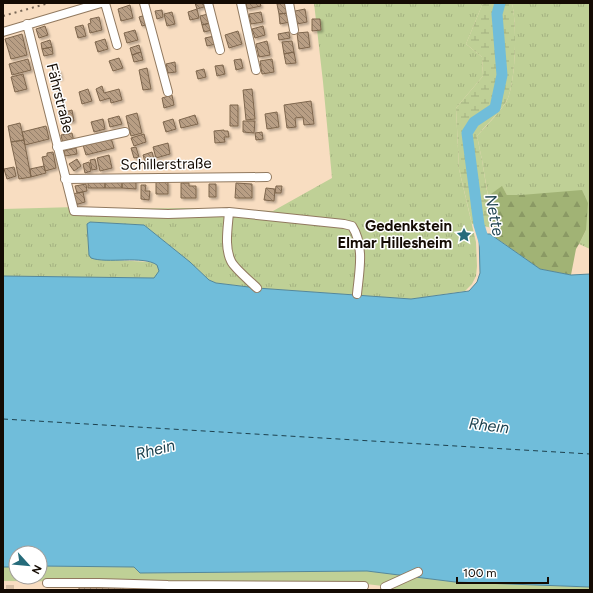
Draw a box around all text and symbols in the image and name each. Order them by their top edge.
street label: Fährstraße [43,61,77,135]
street label: Schillerstraße [120,154,212,174]
water label: Nette [481,193,508,238]
place label: Gedenkstein Elmar Hillesheim [337,217,452,252]
place icon: Gedenkstein Elmar Hillesheim [455,226,473,244]
water label: Rhein [468,414,510,437]
water label: Rhein [133,435,177,464]
north arrow [8,545,48,585]
scale bar [457,559,548,585]
text: N [29,563,44,576]
text: 100 m [463,566,497,580]

